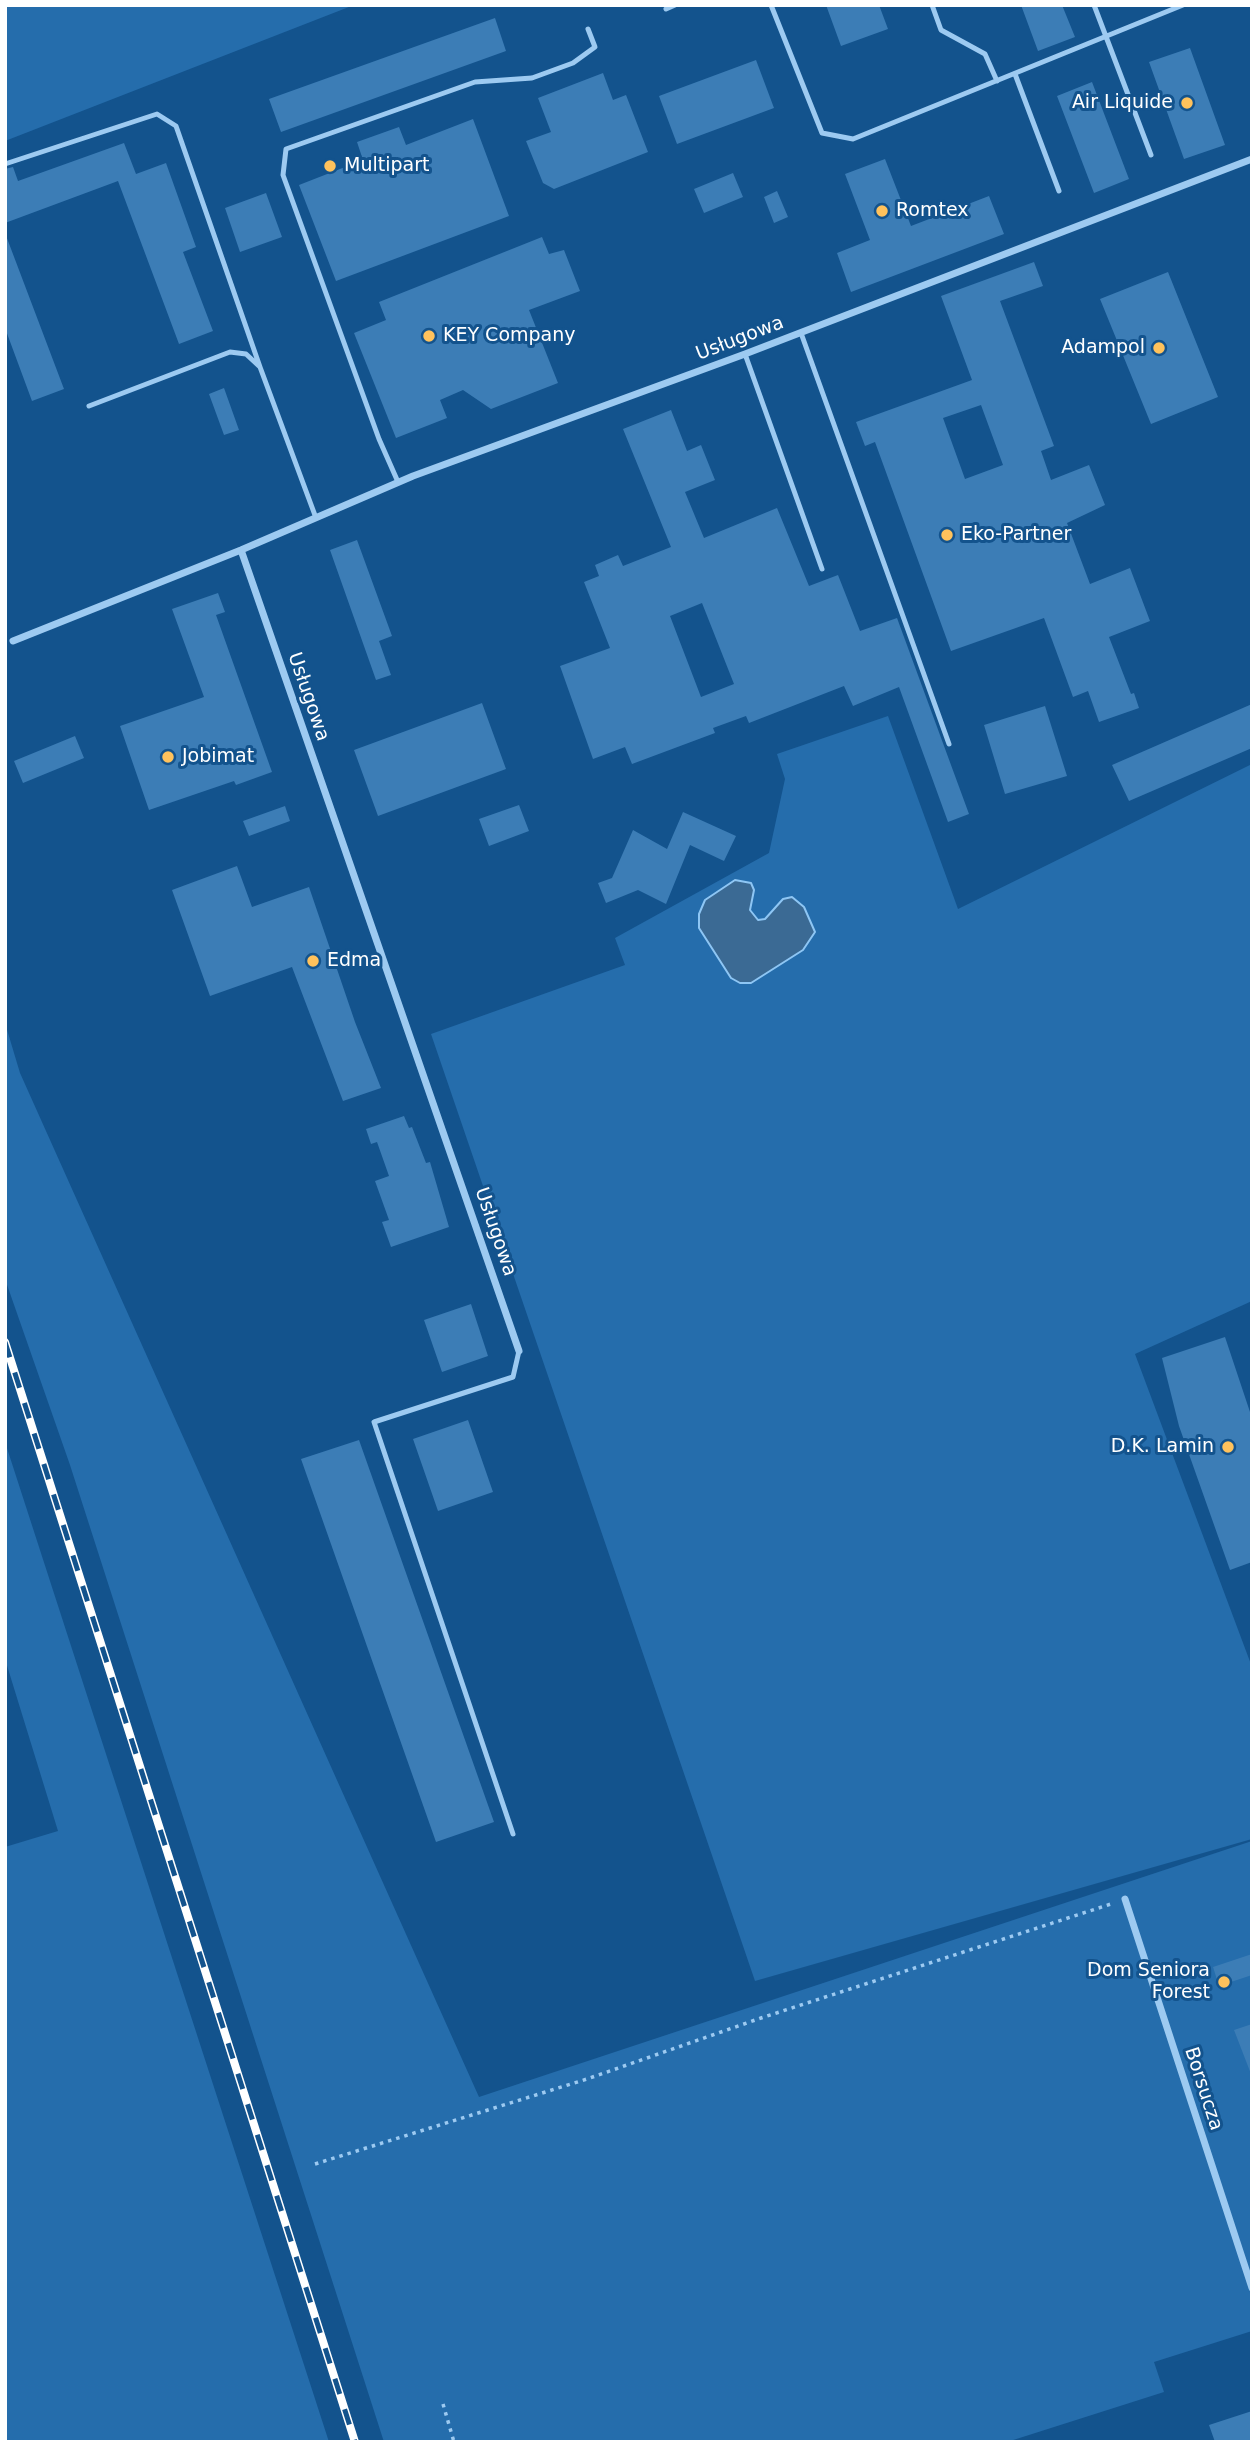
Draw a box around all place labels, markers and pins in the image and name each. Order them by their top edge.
place label: Air Liquide [1072,92,1173,114]
marker: Air Liquide [1179,95,1195,111]
place label: Multipart [344,155,429,177]
marker: Multipart [322,158,338,174]
place label: Romtex [896,200,969,222]
marker: Romtex [874,203,890,219]
place label: KEY Company [443,325,575,347]
marker: KEY Company [421,328,437,344]
place label: Adampol [1061,337,1145,359]
marker: Adampol [1151,340,1167,356]
place label: Eko-Partner [961,524,1071,546]
marker: Eko-Partner [939,527,955,543]
place label: Jobimat [182,746,254,768]
marker: Jobimat [160,749,176,765]
place label: Edma [327,950,381,972]
marker: Edma [305,953,321,969]
place label: D.K. Lamin [1111,1436,1214,1458]
marker: D.K. Lamin [1220,1439,1236,1455]
place label: Dom Seniora Forest [1087,1960,1210,2004]
marker: Dom Seniora Forest [1216,1974,1232,1990]

